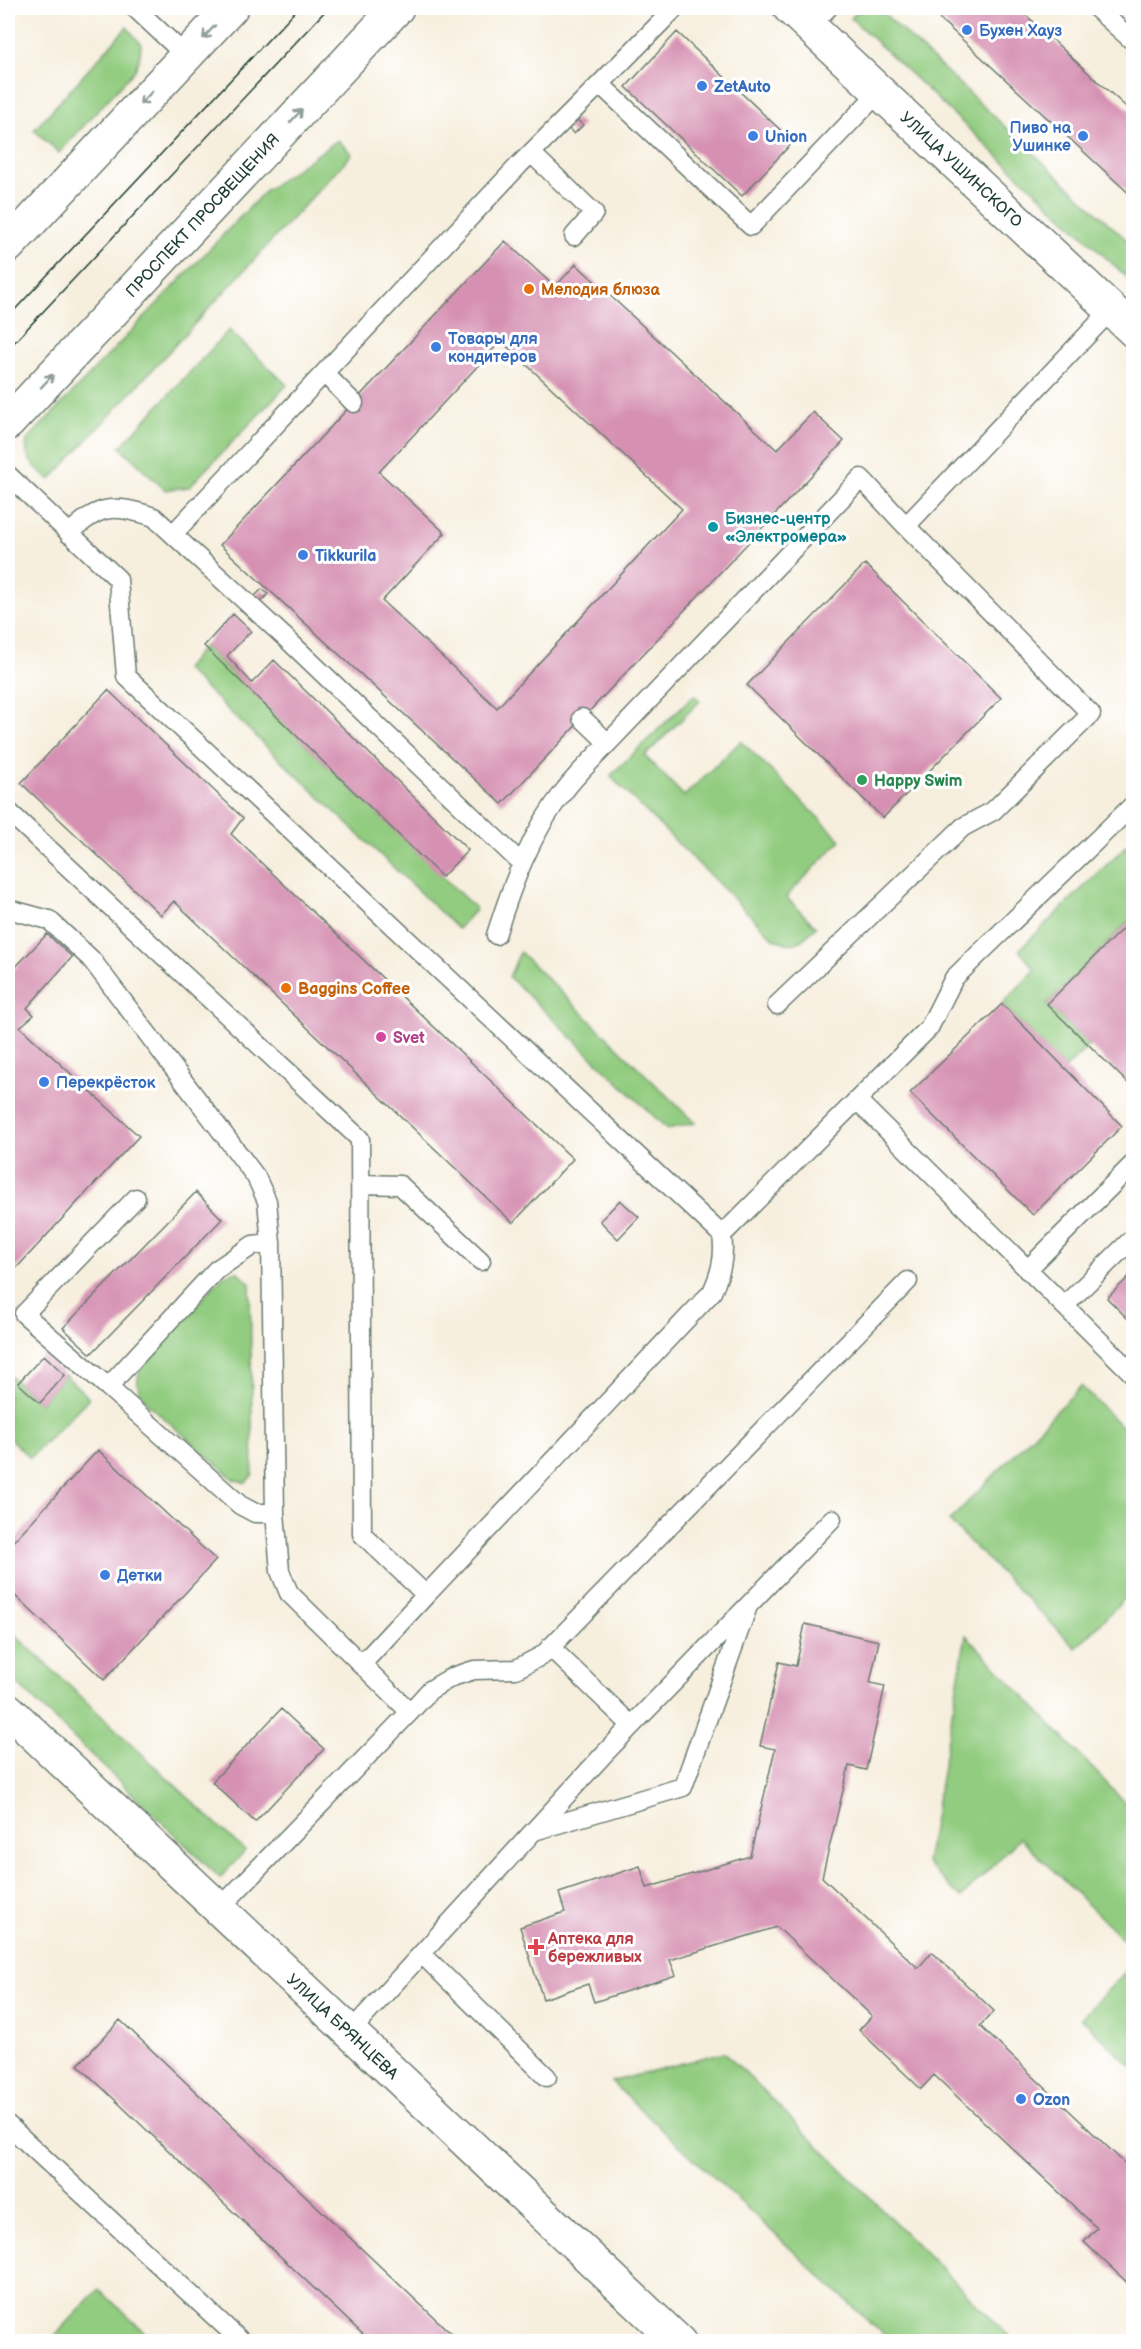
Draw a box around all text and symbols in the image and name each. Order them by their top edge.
place label: Бухен Хауз [979,22,1062,41]
marker: Бухен Хауз [960,23,974,37]
one-way arrow [202,24,216,39]
place label: ZetAuto [714,78,771,97]
marker: ZetAuto [695,79,709,93]
one-way arrow [139,91,153,106]
one-way arrow [288,108,303,123]
street label: УЛИЦА УШИНСКОГО [896,109,1026,232]
place label: Пиво на Ушинке [1010,119,1072,156]
place label: Union [765,128,807,147]
marker: Union [746,129,760,143]
marker: Пиво на Ушинке [1076,129,1090,143]
street label: ПРОСПЕКТ ПРОСВЕЩЕНИЯ [122,130,284,302]
place label: Мелодия блюза [541,281,660,300]
marker: Мелодия блюза [522,282,536,296]
place label: Товары для кондитеров [448,330,538,367]
marker: Товары для кондитеров [429,340,443,354]
one-way arrow [40,373,55,388]
place label: Бизнес-центр «Электромера» [725,510,847,547]
marker: Бизнес-центр «Электромера» [706,520,720,534]
place label: Tikkurila [315,547,377,566]
marker: Tikkurila [296,548,310,562]
place label: Happy Swim [874,772,962,791]
marker: Happy Swim [855,773,869,787]
place label: Baggins Coffee [298,980,410,999]
marker: Baggins Coffee [279,981,293,995]
place label: Svet [393,1029,425,1048]
marker: Svet [374,1030,388,1044]
place label: Перекрёсток [56,1074,156,1093]
marker: Перекрёсток [37,1075,51,1089]
place label: Детки [117,1567,162,1586]
marker: Детки [98,1568,112,1582]
place label: Аптека для бережливых [547,1930,642,1967]
marker: Аптека для бережливых [529,1940,543,1954]
street label: УЛИЦА БРЯНЦЕВА [282,1971,402,2084]
place label: Ozon [1033,2091,1070,2110]
marker: Ozon [1014,2092,1028,2106]

